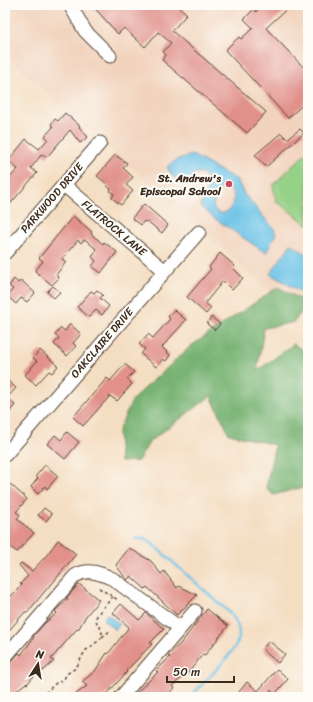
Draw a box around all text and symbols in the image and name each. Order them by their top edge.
street label: PARKWOOD DRIVE [16,158,89,238]
place label: St. Andrew's Episcopal School [140,169,222,201]
marker: St. Andrew's Episcopal School [224,179,234,189]
street label: FLATROCK LANE [77,195,151,262]
street label: OAKCLAIRE DRIVE [66,303,139,383]
north arrow [18,644,58,684]
text: N [33,644,46,665]
scale bar [167,658,234,684]
text: 50 m [173,661,200,683]

